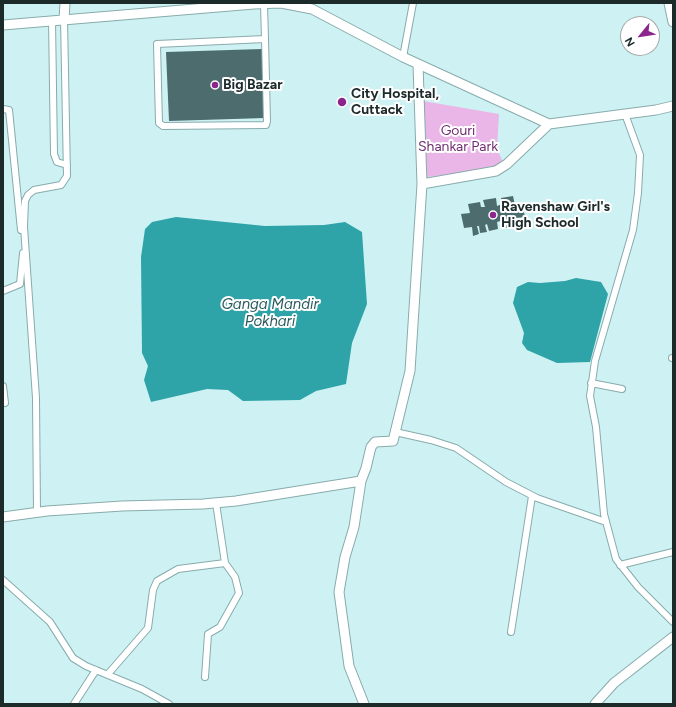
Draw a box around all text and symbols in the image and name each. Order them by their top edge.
north arrow [620,16,660,56]
text: N [622,35,638,49]
place label: Big Bazar [223,77,282,93]
marker: Big Bazar [210,80,220,90]
place label: City Hospital, Cuttack [351,86,439,118]
marker: City Hospital, Cuttack [336,96,348,108]
park label: Gouri Shankar Park [418,123,498,156]
place label: Ravenshaw Girl's High School [501,199,610,232]
marker: Ravenshaw Girl's High School [488,210,498,220]
water label: Ganga Mandir Pokhari [221,296,319,331]

